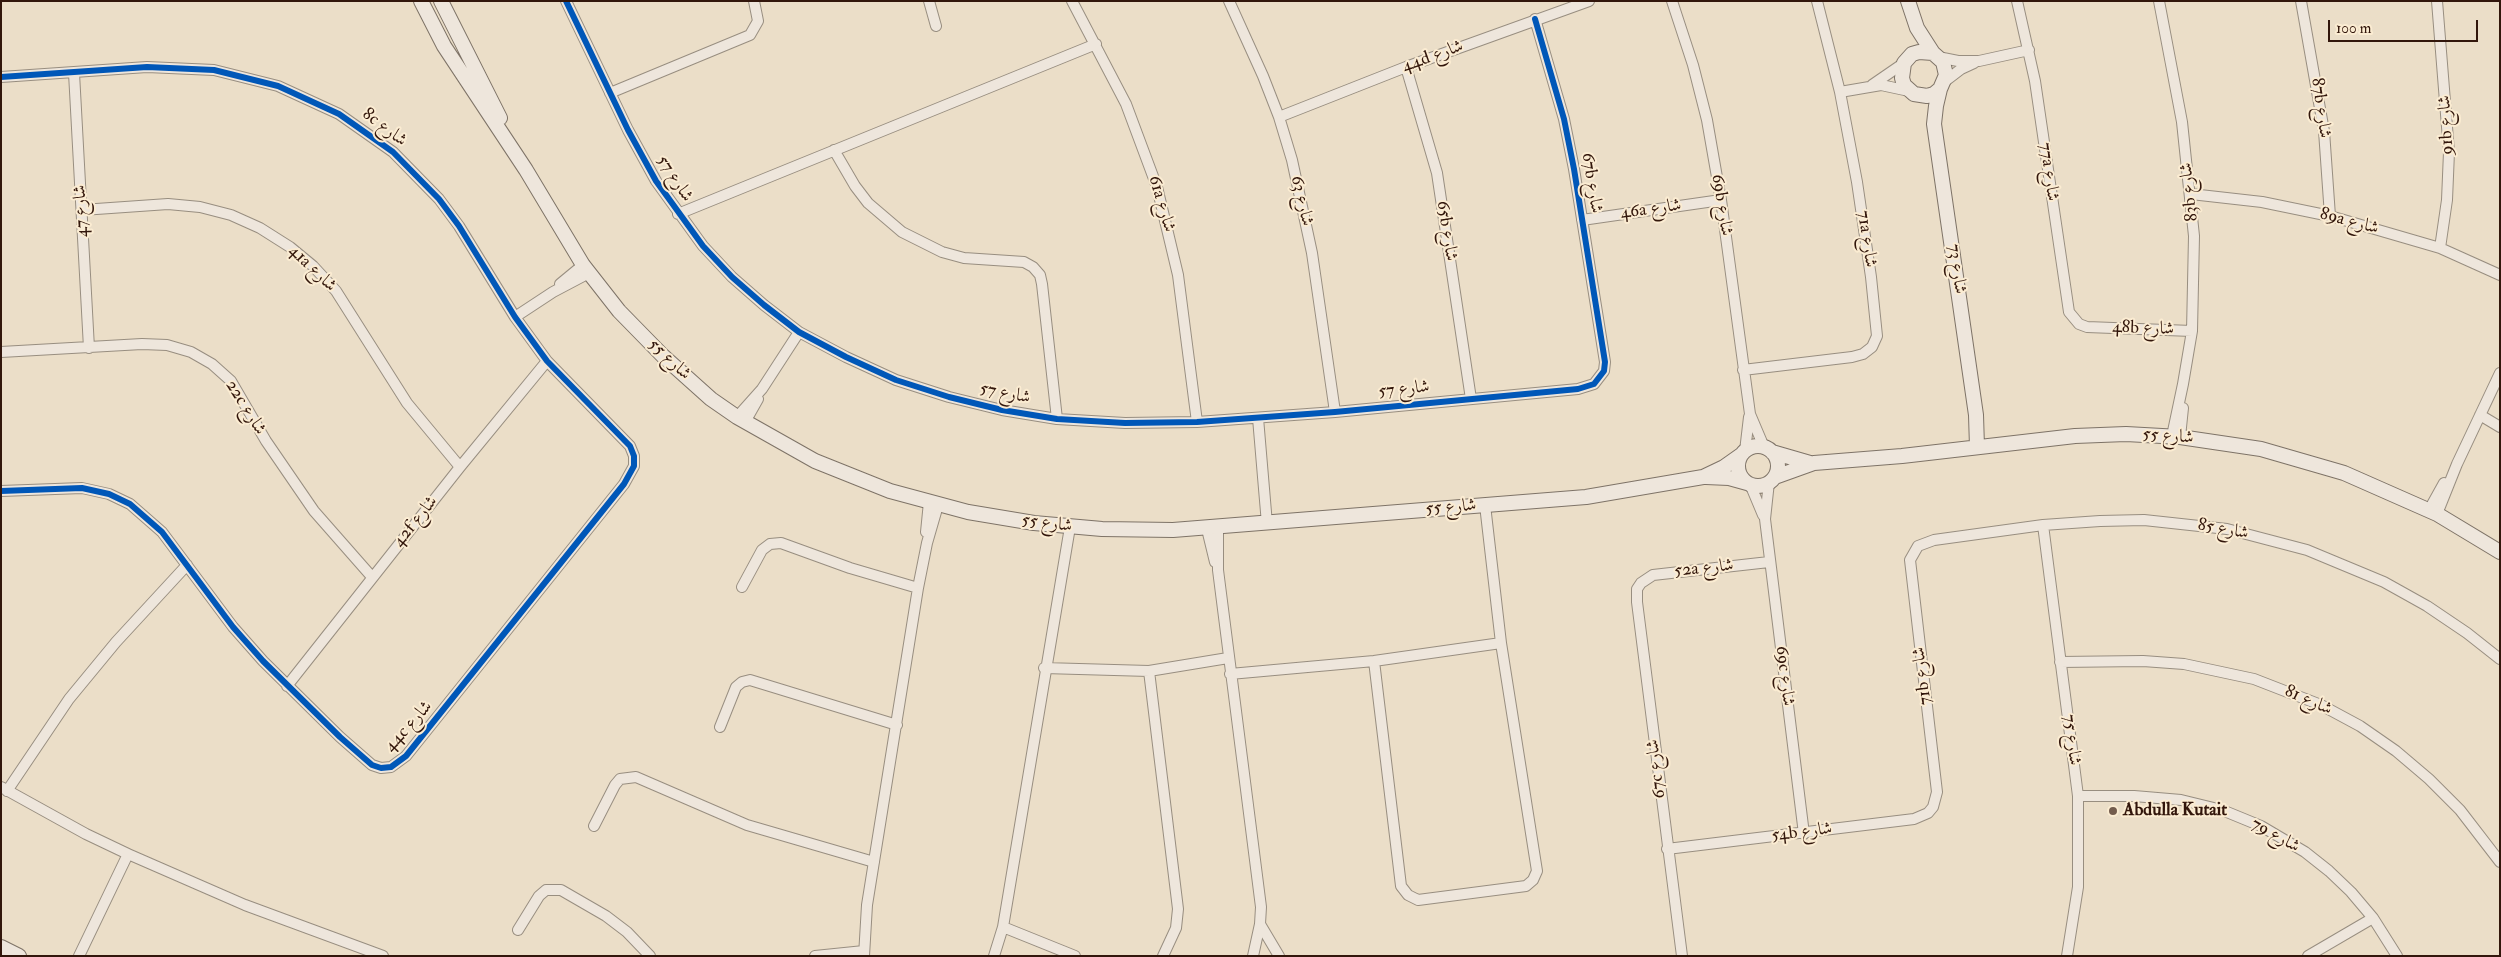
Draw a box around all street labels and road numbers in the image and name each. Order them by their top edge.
street label: 44d شارع [1400,36,1466,78]
street label: 87b شارع [2305,77,2335,139]
street label: 91b شارع [2435,95,2459,155]
street label: 8c شارع [357,104,411,152]
street label: 77a شارع [2033,141,2063,203]
street label: 67b شارع [1576,151,1606,215]
street label: شارع 57 [651,152,697,206]
street label: 83b شارع [2176,161,2204,223]
street label: 61a شارع [1143,173,1179,235]
street label: 69b شارع [1705,173,1737,237]
street label: شارع 63 [1285,174,1317,228]
street label: شارع 47 [70,184,94,238]
street label: 46a شارع [1619,195,1683,225]
street label: 65b شارع [1431,199,1461,263]
street label: 89a شارع [2317,204,2381,240]
street label: 71a شارع [1851,209,1881,269]
street label: 41a شارع [283,241,341,297]
street label: شارع 73 [1942,243,1970,295]
street label: 48b شارع [2112,317,2174,341]
street label: شارع 55 [643,335,695,385]
street label: 22c شارع [220,377,270,439]
street label: شارع 57 [1377,377,1431,403]
street label: شارع 57 [978,379,1032,409]
street label: شارع 55 [2142,424,2194,450]
street label: 42f شارع [389,492,443,552]
street label: شارع 55 [1425,495,1477,521]
street label: شارع 55 [1020,510,1074,538]
street label: شارع 85 [2196,515,2250,545]
street label: 52a شارع [1673,555,1735,583]
street label: 69c شارع [1770,645,1798,707]
street label: 71b شارع [1909,646,1937,706]
street label: شارع 81 [2281,681,2335,721]
street label: 44c شارع [380,697,438,757]
street label: شارع 75 [2057,713,2085,767]
street label: 67c شارع [1643,738,1671,800]
street label: شارع 79 [2247,814,2303,858]
street label: 54b شارع [1770,819,1834,847]

